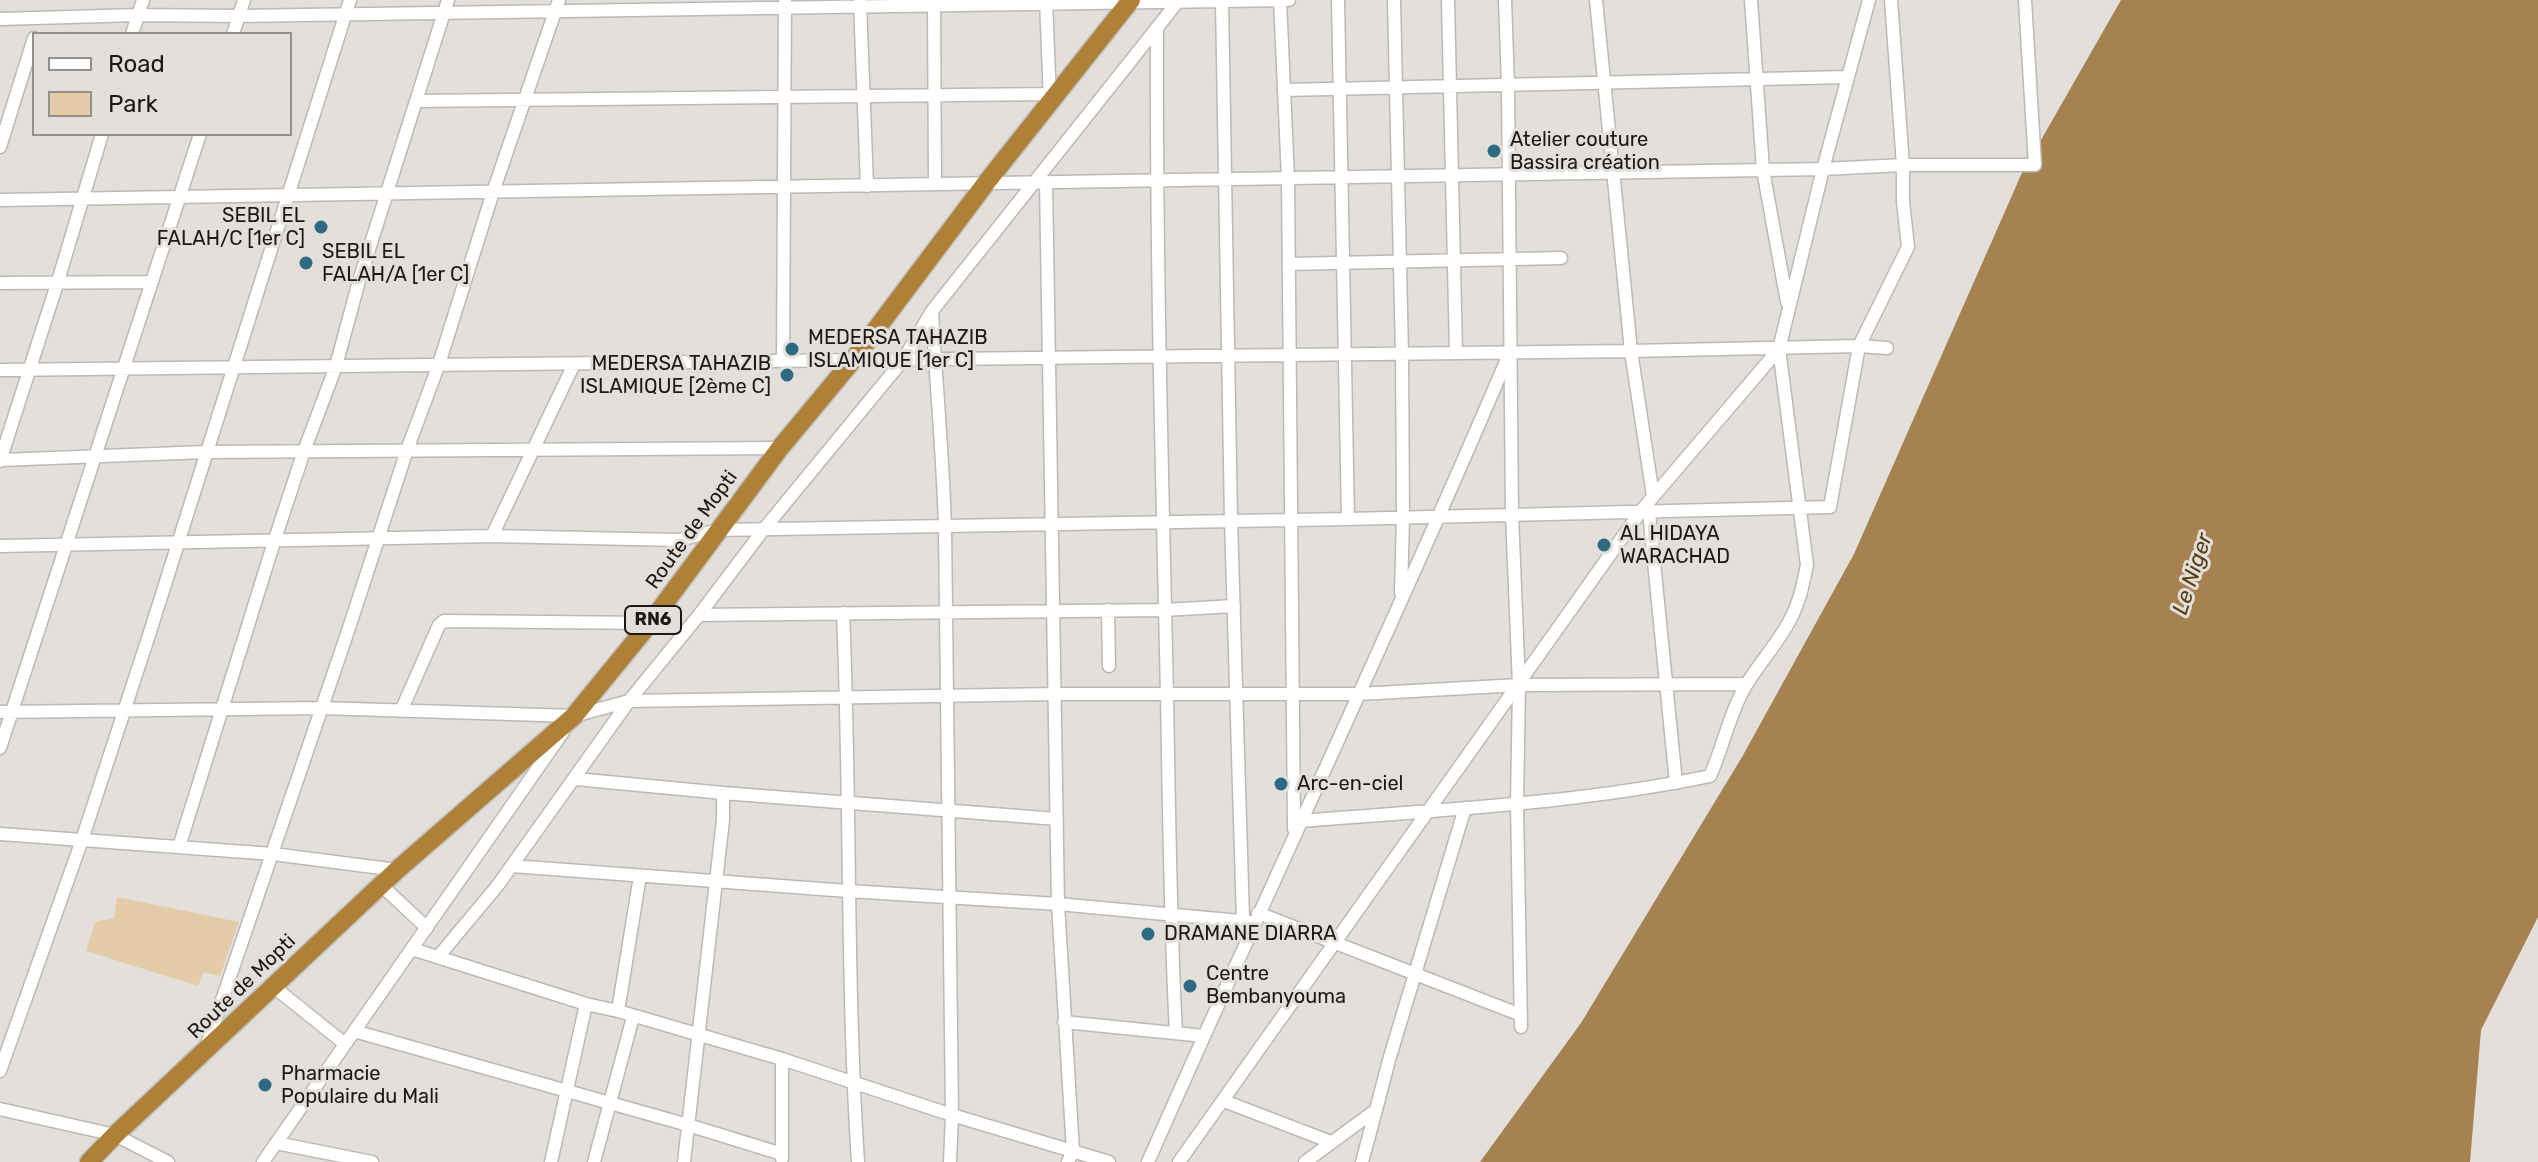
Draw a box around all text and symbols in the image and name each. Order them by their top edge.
legend [32,32,292,136]
text: Road [108,50,165,78]
text: Park [108,90,158,118]
place label: Atelier couture Bassira création [1510,128,1660,175]
marker: Atelier couture Bassira création [1485,142,1503,160]
place label: SEBIL EL FALAH/C [1er C] [157,204,305,251]
marker: SEBIL EL FALAH/C [1er C] [312,218,330,236]
place label: SEBIL EL FALAH/A [1er C] [322,240,469,287]
marker: SEBIL EL FALAH/A [1er C] [297,254,315,272]
place label: MEDERSA TAHAZIB ISLAMIQUE [1er C] [808,326,988,373]
marker: MEDERSA TAHAZIB ISLAMIQUE [1er C] [783,340,801,358]
place label: MEDERSA TAHAZIB ISLAMIQUE [2ème C] [580,352,771,399]
marker: MEDERSA TAHAZIB ISLAMIQUE [2ème C] [778,366,796,384]
street label: Route de Mopti [641,466,743,594]
place label: AL HIDAYA WARACHAD [1620,522,1730,569]
water label: Le Niger [2167,530,2219,618]
marker: AL HIDAYA WARACHAD [1595,536,1613,554]
road number: RN6 [625,606,681,634]
place label: Arc-en-ciel [1297,772,1403,796]
marker: Arc-en-ciel [1272,775,1290,793]
place label: DRAMANE DIARRA [1164,922,1337,946]
marker: DRAMANE DIARRA [1139,925,1157,943]
street label: Route de Mopti [183,930,301,1044]
place label: Centre Bembanyouma [1206,962,1346,1009]
marker: Centre Bembanyouma [1181,977,1199,995]
place label: Pharmacie Populaire du Mali [281,1062,439,1109]
marker: Pharmacie Populaire du Mali [256,1076,274,1094]

